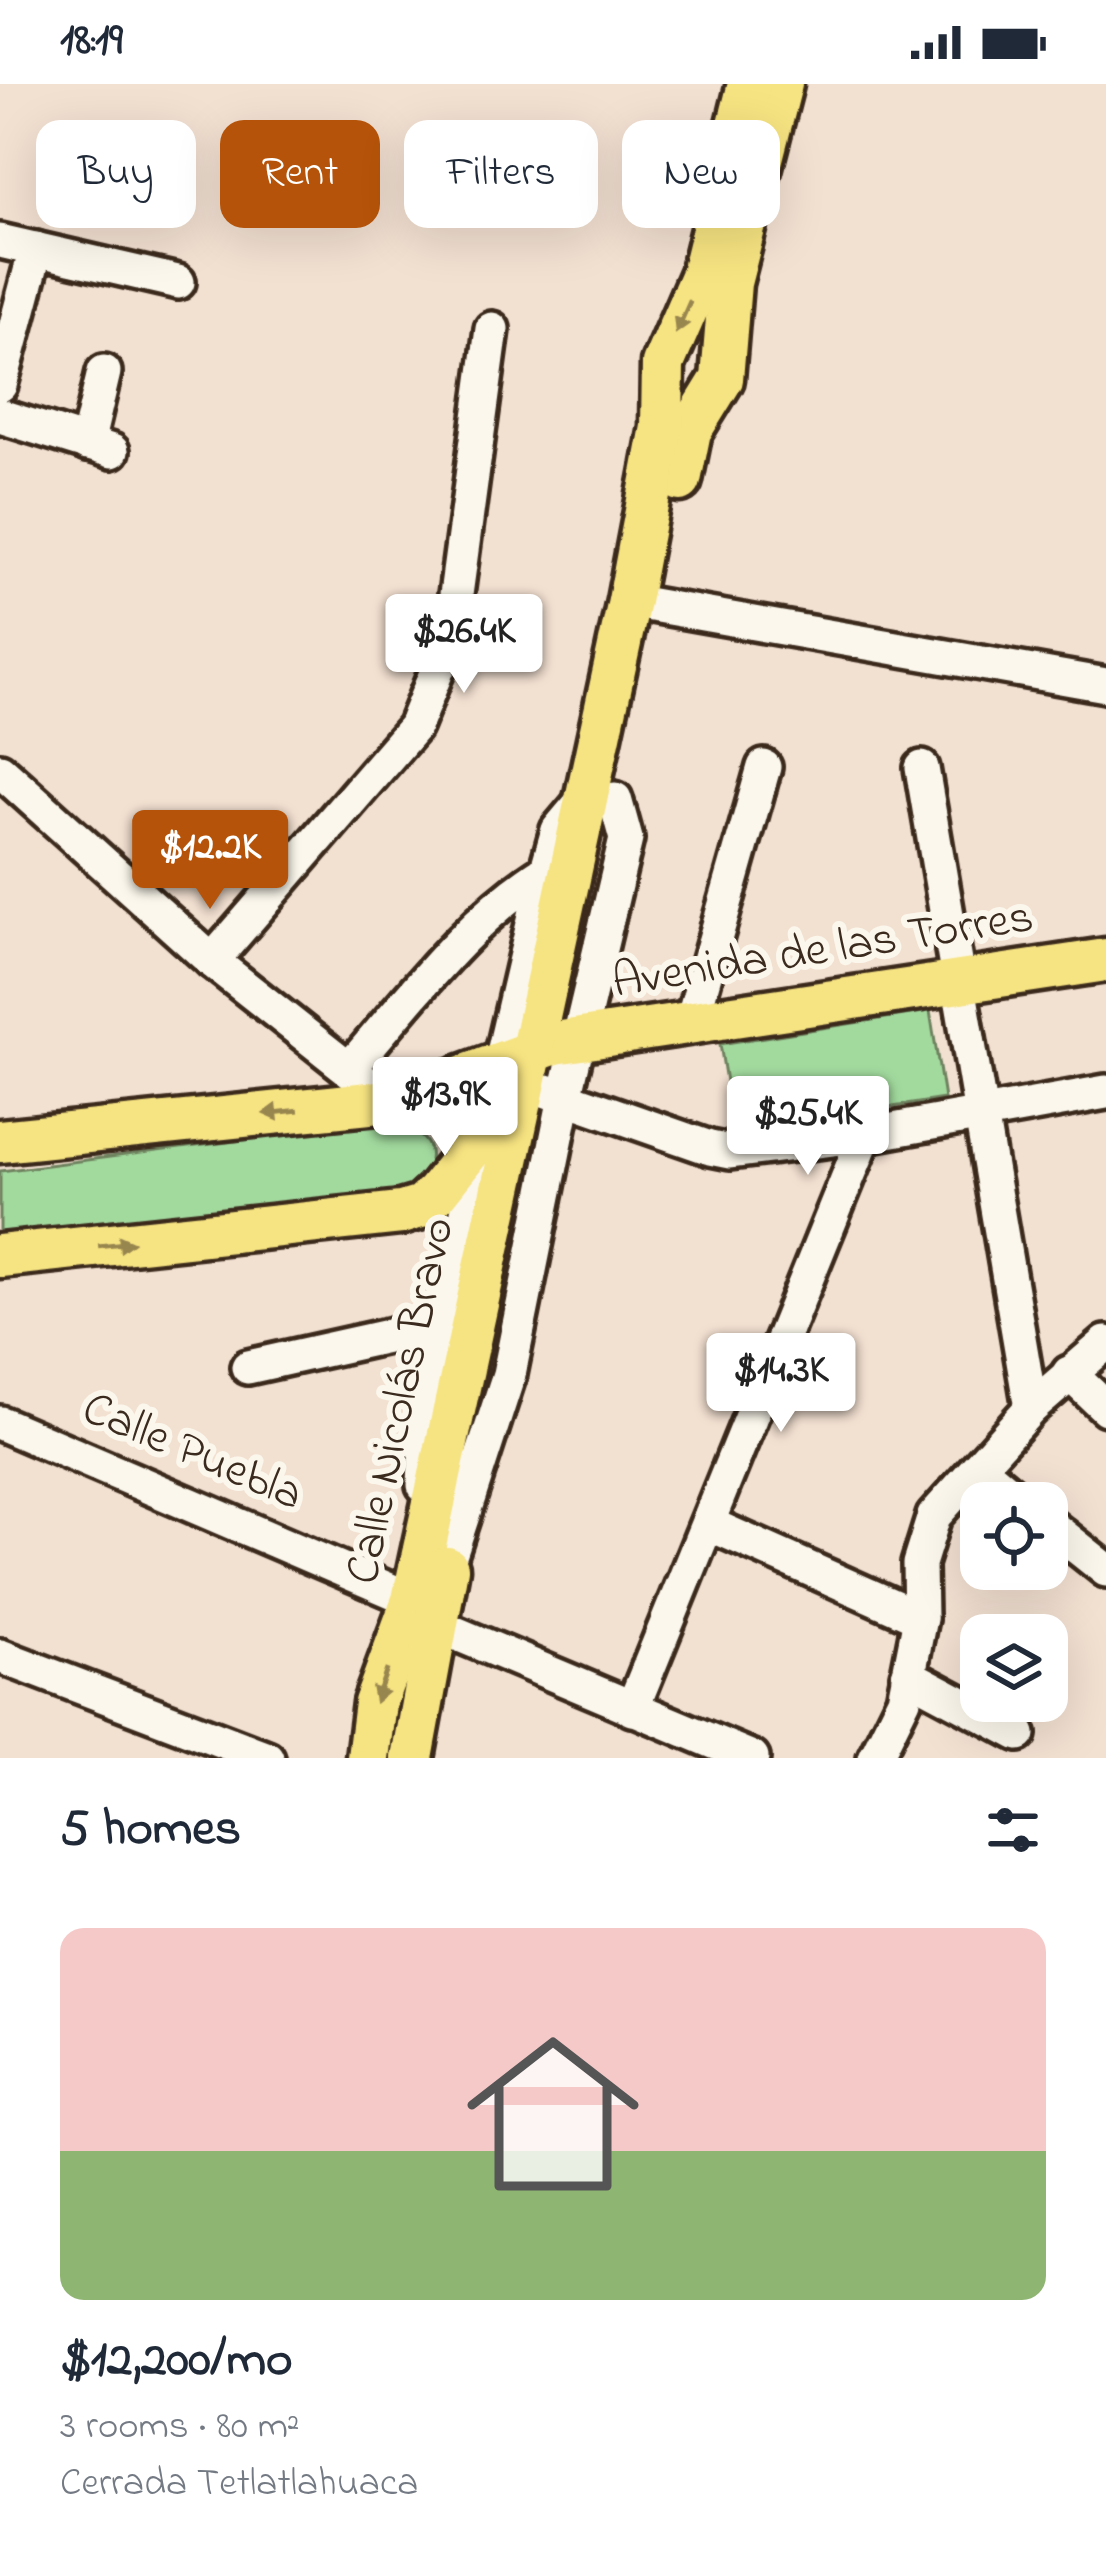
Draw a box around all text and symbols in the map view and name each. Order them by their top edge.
text: 18:19 [60,9,123,75]
chip: Buy [36,120,196,228]
chip: Rent [220,120,380,228]
chip: Filters [404,120,598,228]
chip: New [622,120,780,228]
one-way arrow [673,300,693,335]
pin: $26.4K [366,594,562,696]
text: $26.4K [412,604,516,661]
pin: $12.2K [112,810,308,912]
text: $12.2K [159,820,261,877]
street label: Avenida de las Torres [607,883,1039,1019]
pin: $13.9K [347,1057,543,1159]
text: $13.9K [400,1067,490,1124]
pin: $25.4K [710,1076,906,1178]
text: $25.4K [754,1086,862,1143]
one-way arrow [261,1103,299,1122]
street label: Calle Nicolás Bravo [329,1211,475,1591]
one-way arrow [98,1234,135,1253]
pin: $14.3K [683,1333,879,1435]
text: $14.3K [733,1343,829,1400]
street label: Calle Puebla [71,1375,313,1531]
map controls [960,1482,1068,1722]
button: locate [960,1482,1068,1590]
button: layers [960,1614,1068,1722]
one-way arrow [371,1668,389,1704]
text: 5 homes [60,1793,241,1868]
icon: filters [980,1797,1046,1863]
icon: home [445,2006,661,2222]
text: $12,200/mo [60,2324,293,2399]
text: 3 rooms · 80 m² [60,2399,300,2456]
text: Cerrada Tetlatlahuaca [60,2456,418,2513]

